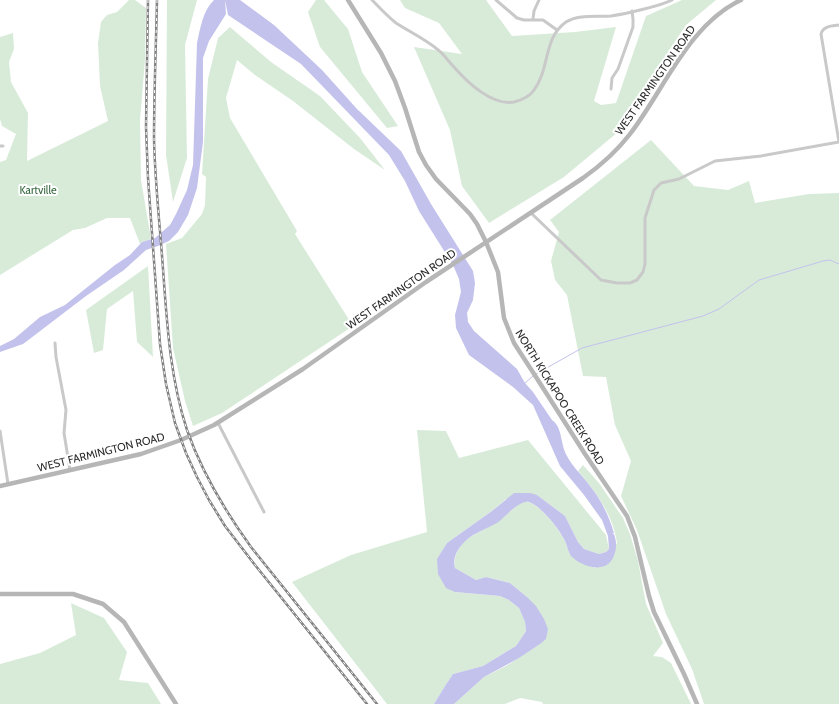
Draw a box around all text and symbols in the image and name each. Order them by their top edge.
street label: WEST FARMINGTON ROAD [612,22,698,138]
park label: Kartville [19,183,57,197]
street label: WEST FARMINGTON ROAD [343,246,459,332]
street label: NORTH KICKAPOO CREEK ROAD [512,327,608,467]
street label: WEST FARMINGTON ROAD [36,429,166,475]

